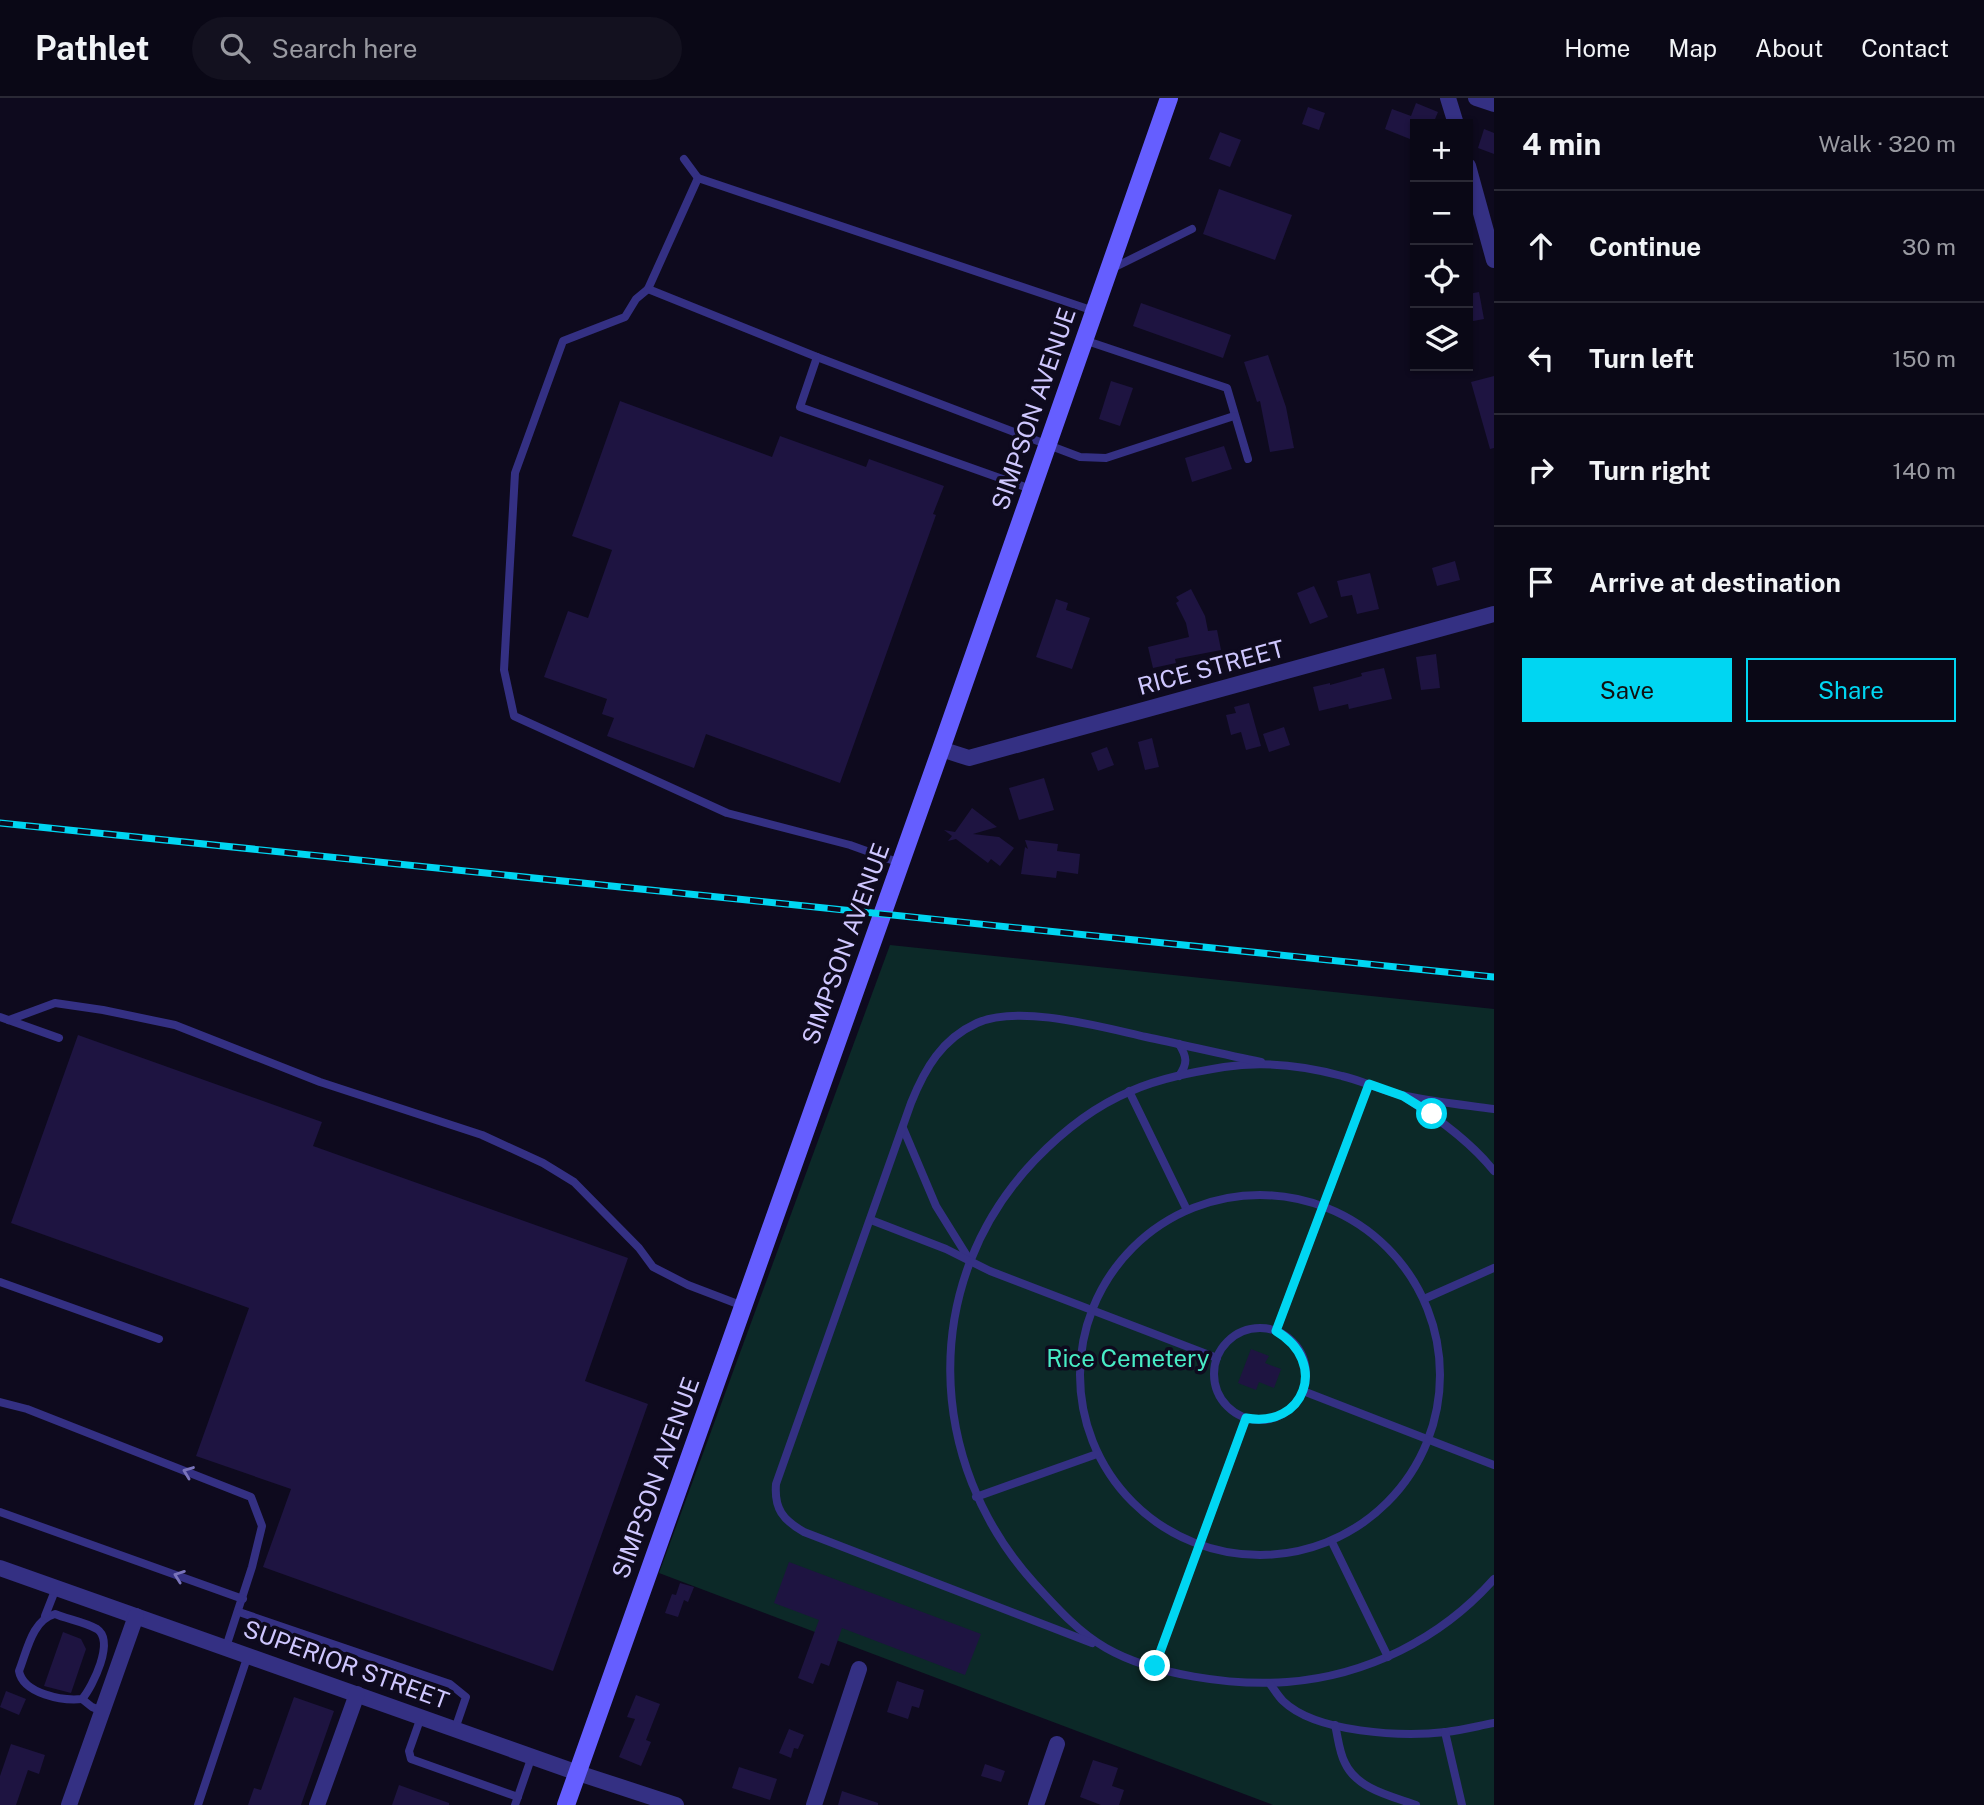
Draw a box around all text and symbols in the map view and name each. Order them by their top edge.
search box [192,17,682,80]
text: Pathlet [35,29,150,67]
icon: search [216,29,254,67]
text: Search here [272,33,418,64]
text: Home [1564,34,1630,62]
text: Map [1668,34,1717,62]
text: About [1755,34,1823,62]
text: Contact [1861,34,1949,62]
map controls [1410,119,1473,371]
button: + [1410,119,1473,182]
text: 4 min [1522,126,1601,162]
text: Walk · 320 m [1819,130,1956,157]
button: − [1410,182,1473,245]
icon: ahead [1522,227,1560,265]
text: Continue [1589,231,1701,262]
text: 30 m [1902,233,1956,260]
button: locate [1410,245,1473,308]
street label: SIMPSON AVENUE [985,304,1081,513]
button: layers [1410,308,1473,371]
icon: left [1522,339,1560,377]
text: Turn left [1589,343,1694,374]
text: 150 m [1892,345,1956,372]
icon: right [1522,451,1560,489]
text: Turn right [1589,455,1711,486]
text: 140 m [1893,457,1956,484]
icon: arrive [1522,563,1560,601]
text: Arrive at destination [1589,567,1841,598]
street label: RICE STREET [1134,634,1287,700]
button: Save [1522,658,1732,722]
button: Share [1746,658,1956,722]
street label: SIMPSON AVENUE [796,839,894,1048]
route start [1416,1098,1447,1129]
park label: Rice Cemetery [1046,1344,1210,1372]
street label: SIMPSON AVENUE [606,1373,704,1582]
one-way arrow [182,1467,194,1481]
one-way arrow [173,1570,185,1584]
street label: SUPERIOR STREET [240,1614,453,1714]
route end [1139,1650,1170,1681]

